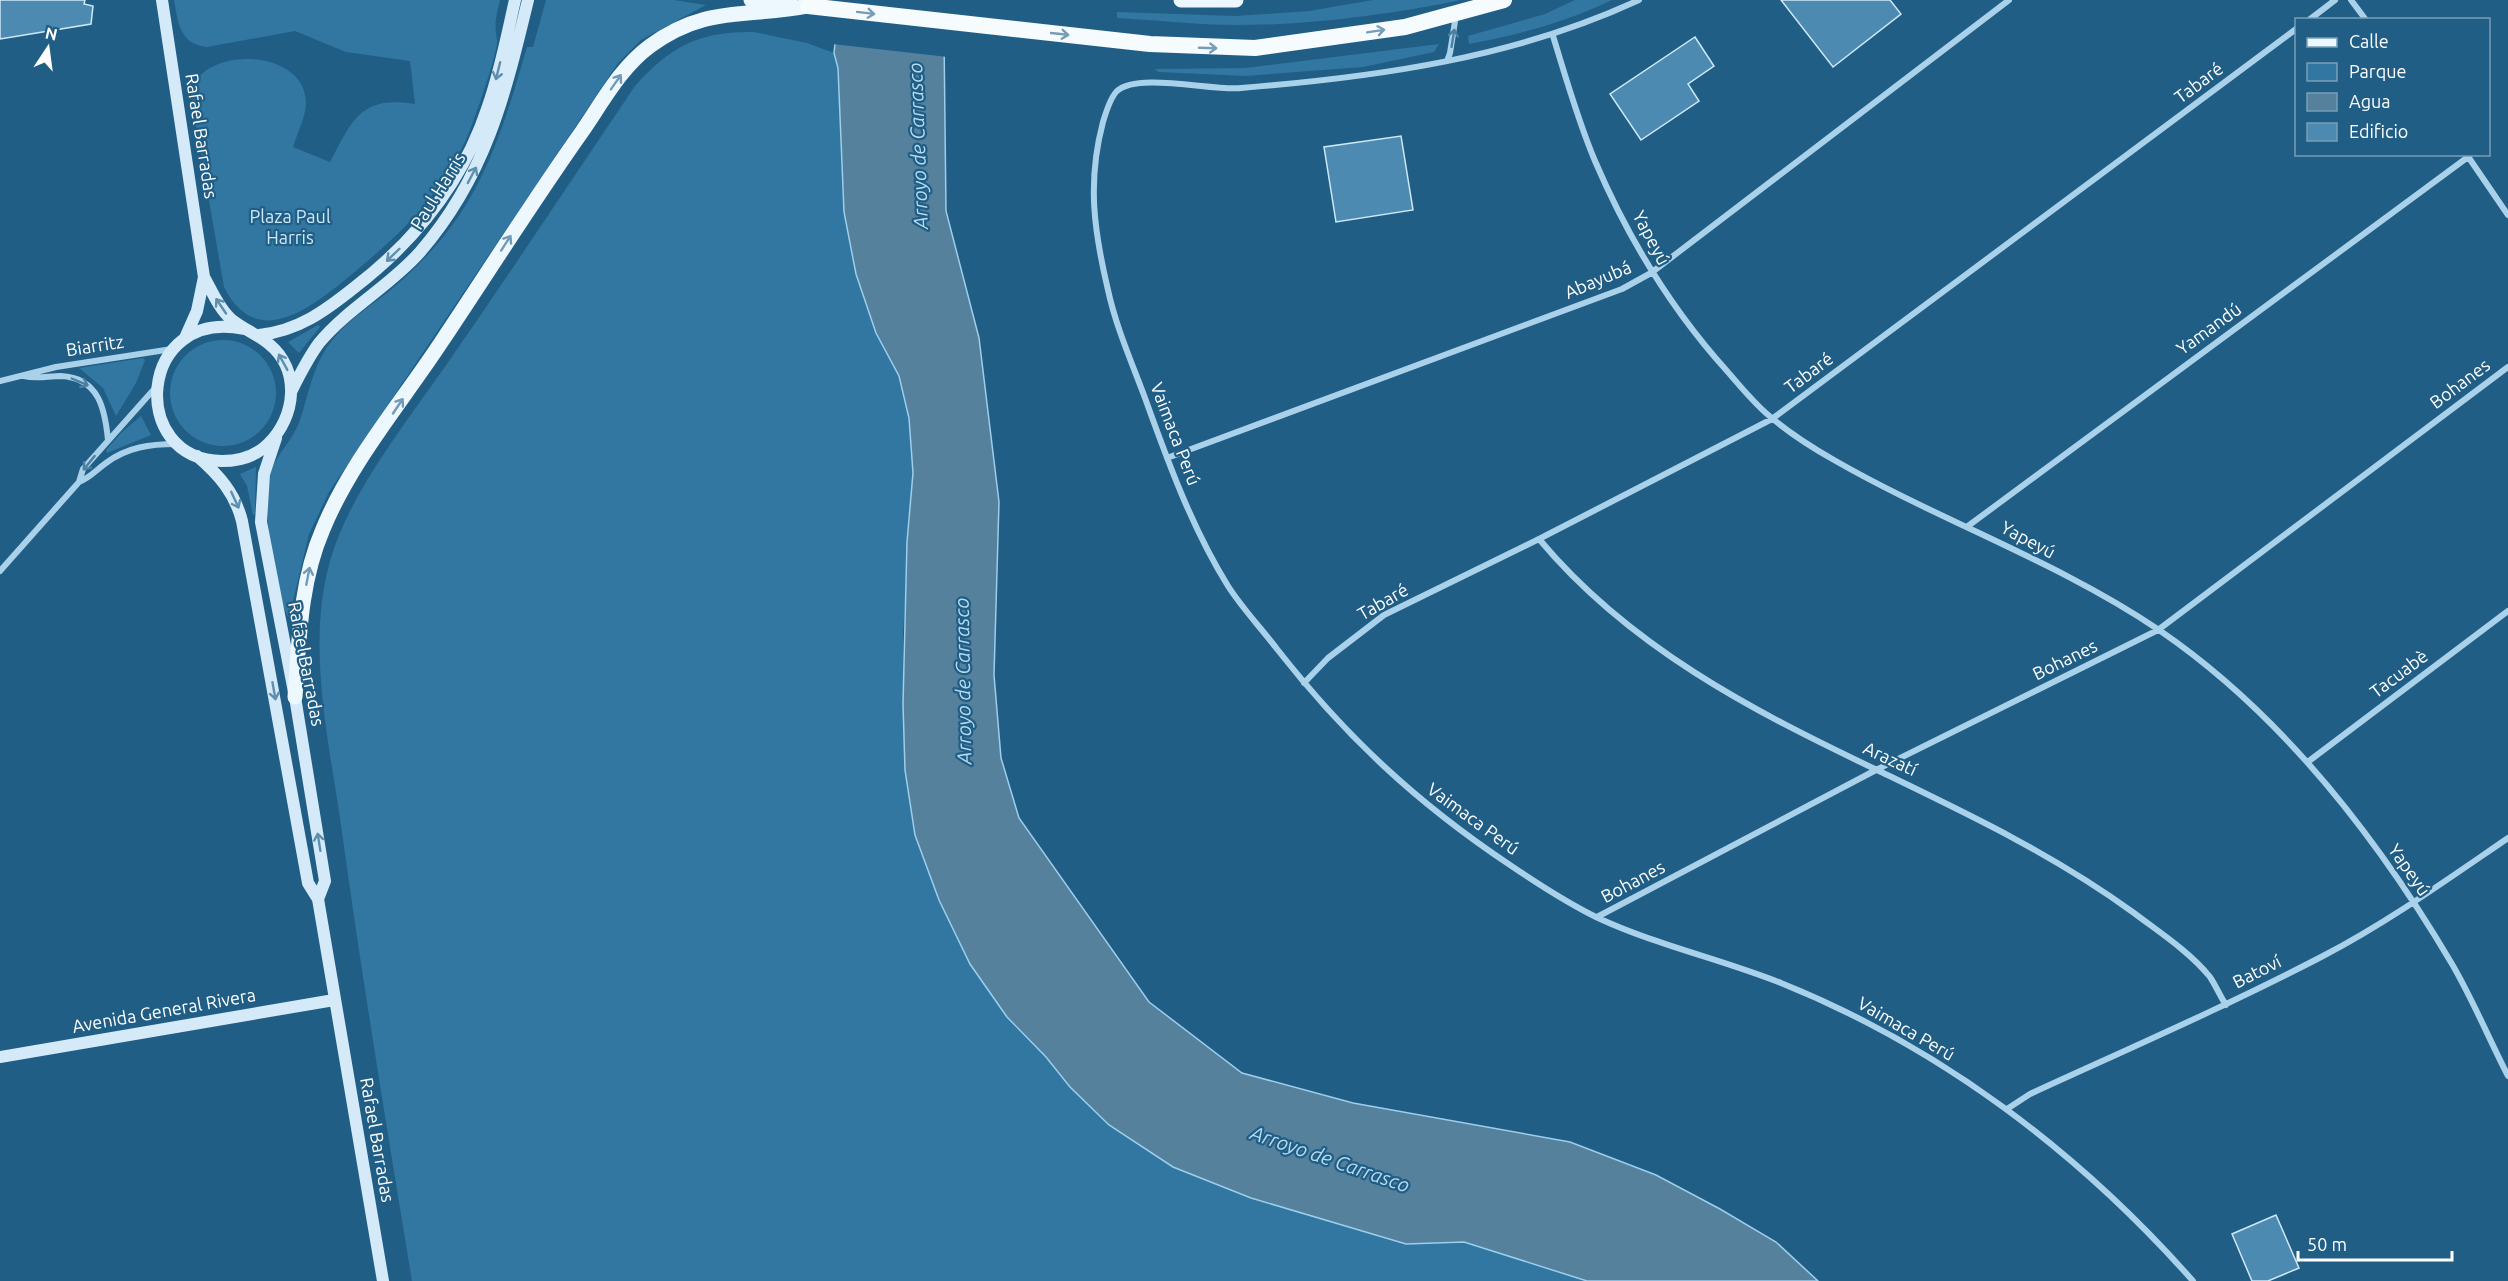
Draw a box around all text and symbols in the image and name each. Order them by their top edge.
one-way arrow [856,7,876,18]
north arrow [18,18,78,78]
legend [2295,18,2490,156]
text: N [44,23,59,43]
one-way arrow [1366,26,1386,37]
one-way arrow [1050,29,1070,40]
one-way arrow [1447,29,1458,48]
text: Calle [2349,31,2389,51]
one-way arrow [1198,42,1218,53]
street label: Tabaré [2170,58,2226,107]
one-way arrow [491,61,503,80]
text: Parque [2349,61,2406,81]
water label: Arroyo de Carrasco [903,62,932,231]
street label: Rafael Barradas [182,72,222,200]
one-way arrow [610,75,622,91]
text: Agua [2349,91,2391,111]
text: Edificio [2349,121,2408,141]
street label: Paul Harris [406,148,469,232]
one-way arrow [467,166,478,184]
park label: Plaza Paul Harris [249,206,331,247]
street label: Yapeyú [1629,207,1674,268]
one-way arrow [500,235,512,252]
one-way arrow [385,248,400,263]
street label: Abayubá [1561,256,1634,302]
one-way arrow [215,298,227,314]
street label: Yamandú [2172,298,2245,358]
street label: Biarritz [64,331,125,359]
street label: Tabaré [1780,348,1836,397]
one-way arrow [277,354,288,372]
street label: Bohanes [2426,354,2493,412]
one-way arrow [70,377,89,388]
street label: Vaimaca Perú [1147,379,1205,488]
one-way arrow [392,397,405,414]
one-way arrow [83,455,96,471]
one-way arrow [229,491,241,509]
street label: Yapeyú [1998,517,2059,562]
one-way arrow [302,567,314,586]
street label: Tabaré [1354,579,1411,624]
water label: Arroyo de Carrasco [950,597,975,766]
street label: Rafael Barradas [285,600,329,728]
street label: Bohanes [2029,635,2100,683]
street label: Tacuabè [2366,645,2431,701]
one-way arrow [269,680,280,700]
street label: Arazatí [1861,737,1921,779]
street label: Vaimaca Perú [1424,778,1523,858]
one-way arrow [313,833,324,853]
street label: Yapeyú [2385,840,2435,899]
street label: Bohanes [1597,856,1668,906]
street label: Batoví [2229,950,2285,992]
street label: Avenida General Rivera [71,984,257,1036]
street label: Vaimaca Perú [1854,992,1959,1064]
street label: Rafael Barradas [357,1076,399,1204]
water label: Arroyo de Carrasco [1247,1120,1413,1197]
scale bar [2298,1224,2452,1262]
text: 50 m [2307,1234,2347,1254]

